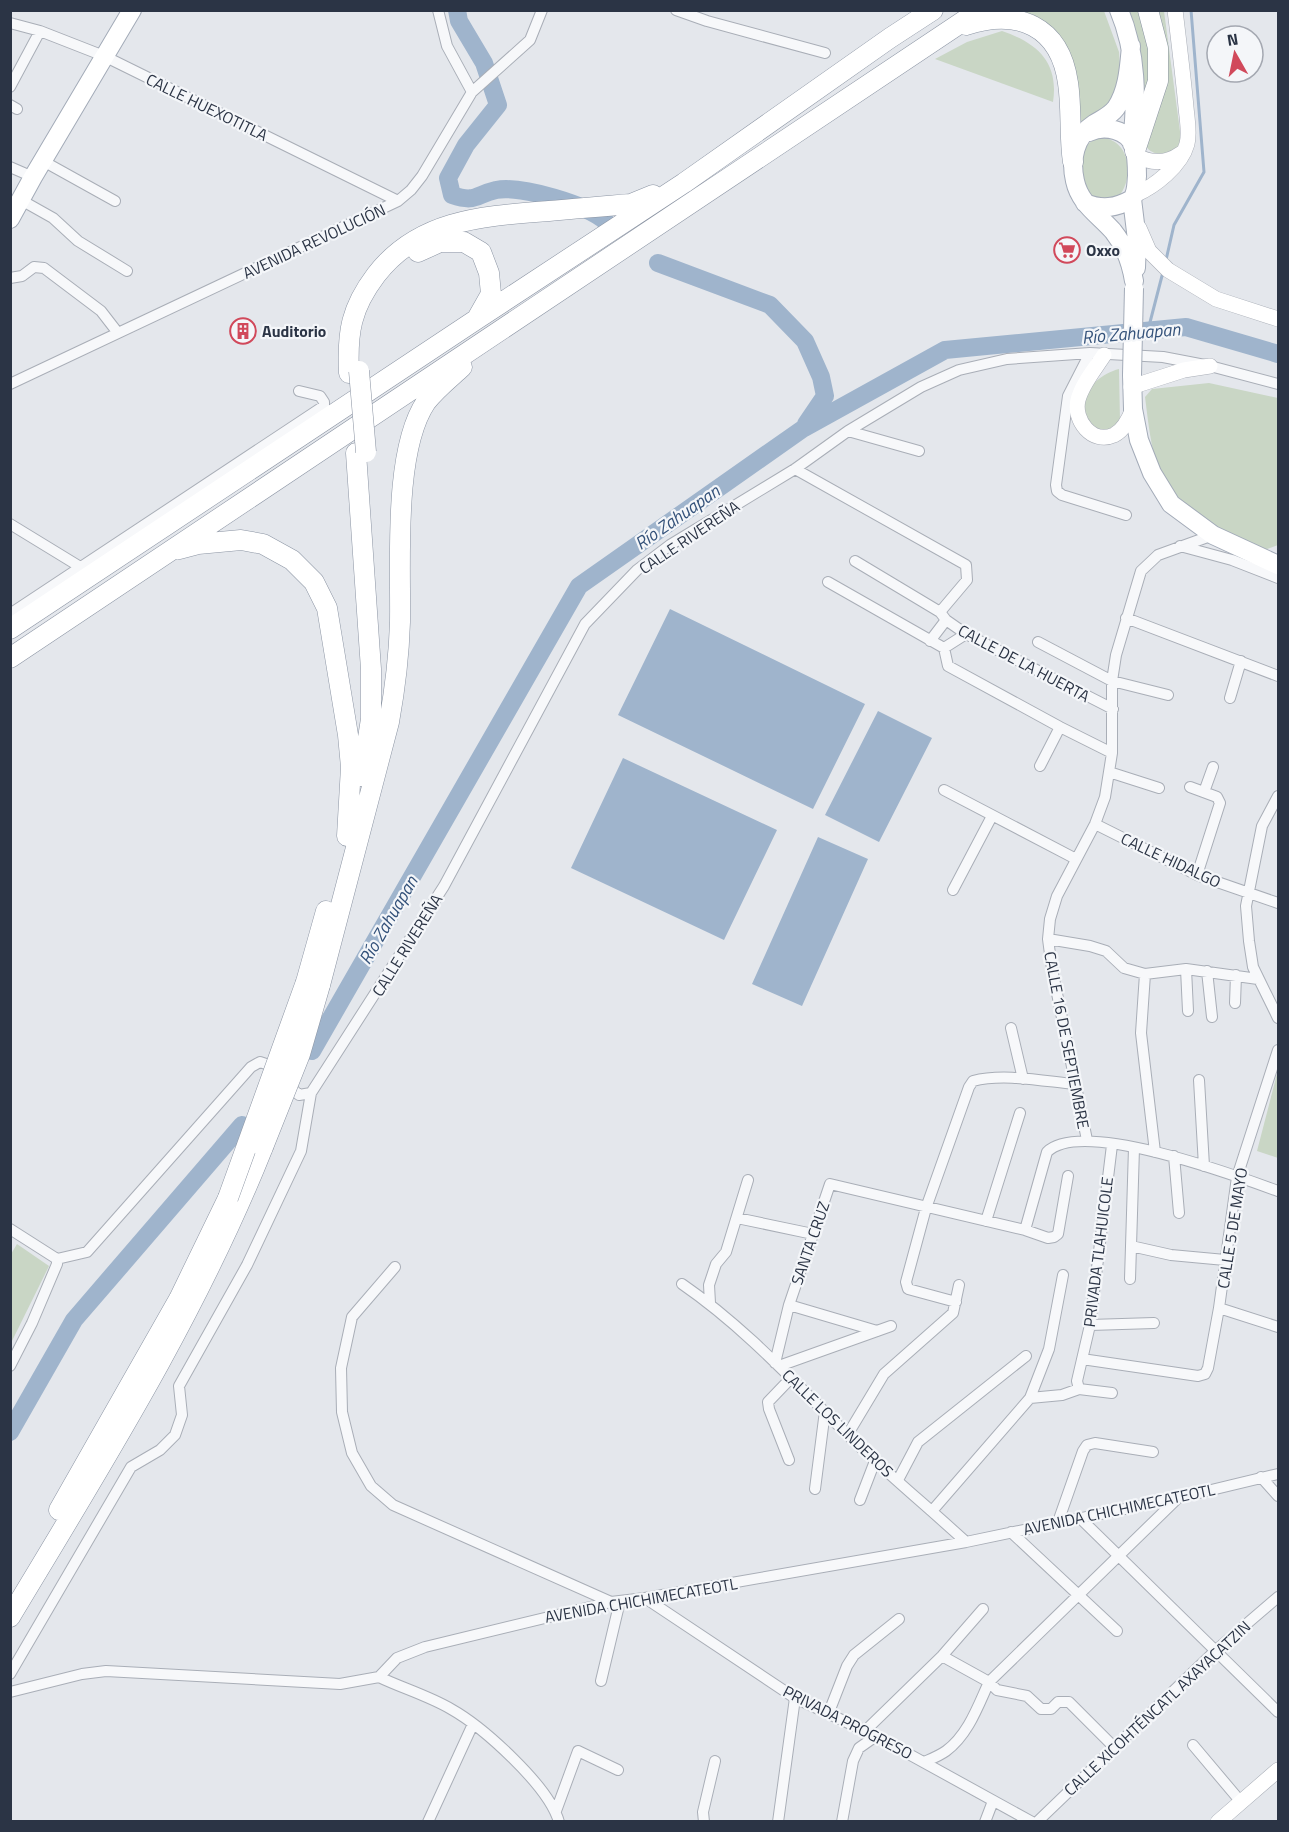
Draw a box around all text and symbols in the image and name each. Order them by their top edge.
north arrow [1205,24,1265,84]
text: N [1225,26,1240,52]
street label: CALLE HUEXOTITLA [142,67,272,147]
street label: AVENIDA REVOLUCIÓN [239,197,389,285]
supermarket icon: Oxxo [1052,235,1082,265]
place label: Oxxo [1086,238,1120,262]
water label: Río Zahuapan [1081,315,1182,351]
building icon: Auditorio [228,316,258,346]
place label: Auditorio [262,319,326,343]
water label: Río Zahuapan [629,477,726,556]
street label: CALLE RIVEREÑA [634,494,745,580]
street label: CALLE DE LA HUERTA [954,618,1095,708]
street label: CALLE HIDALGO [1117,826,1225,894]
water label: Río Zahuapan [352,870,425,969]
street label: CALLE RIVEREÑA [366,889,448,1001]
street label: CALLE 16 DE SEPTIEMBRE [1038,949,1096,1131]
street label: CALLE 5 DE MAYO [1211,1166,1253,1290]
street label: PRIVADA TLAHUICOLE [1077,1175,1119,1328]
street label: SANTA CRUZ [784,1198,836,1288]
street label: CALLE LOS LINDEROS [777,1363,899,1483]
street label: AVENIDA CHICHIMECATEOTL [1021,1477,1217,1541]
street label: AVENIDA CHICHIMECATEOTL [543,1571,739,1629]
street label: CALLE XICOHTÉNCATL AXAYACATZIN [1058,1615,1256,1801]
street label: PRIVADA PROGRESO [779,1679,917,1765]

